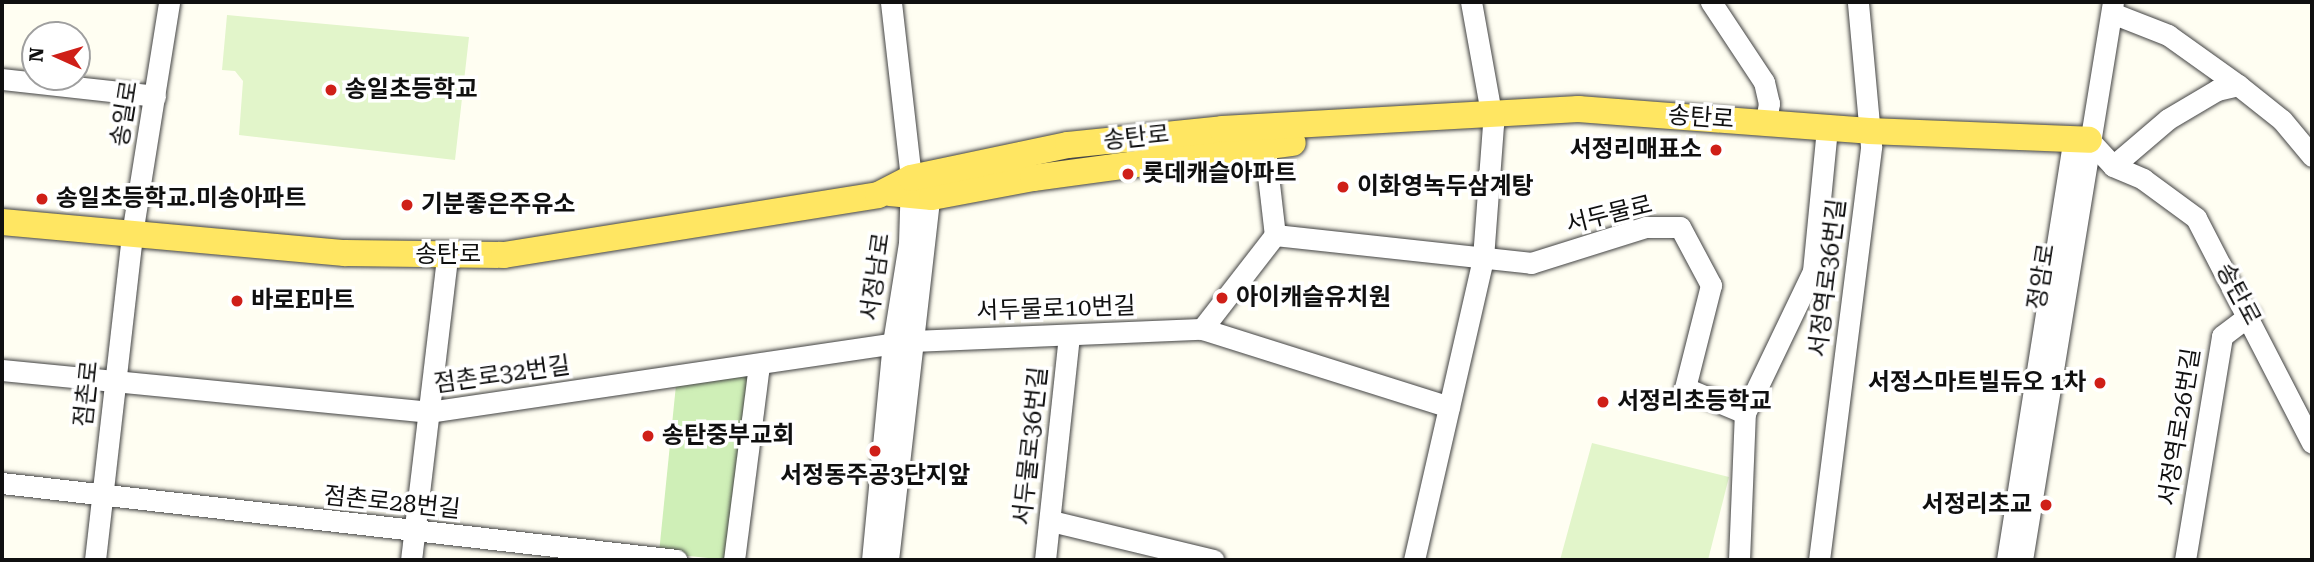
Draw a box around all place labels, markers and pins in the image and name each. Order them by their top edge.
place label: 송일초등학교 [345,76,477,104]
marker: 송일초등학교 [323,82,339,98]
place label: 서정리매표소 [1570,136,1702,164]
marker: 서정리매표소 [1708,142,1724,158]
place label: 롯데캐슬아파트 [1142,160,1297,188]
marker: 롯데캐슬아파트 [1120,166,1136,182]
place label: 이화영녹두삼계탕 [1357,173,1534,201]
marker: 이화영녹두삼계탕 [1335,179,1351,195]
place label: 송일초등학교.미송아파트 [56,185,306,213]
marker: 송일초등학교.미송아파트 [34,191,50,207]
place label: 기분좋은주유소 [421,191,576,219]
marker: 기분좋은주유소 [399,197,415,213]
place label: 아이캐슬유치원 [1236,284,1391,312]
place label: 바로E마트 [251,287,355,315]
marker: 아이캐슬유치원 [1214,290,1230,306]
marker: 바로E마트 [229,293,245,309]
place label: 서정스마트빌듀오 1차 [1868,369,2086,397]
marker: 서정스마트빌듀오 1차 [2092,375,2108,391]
place label: 서정리초등학교 [1617,388,1772,416]
marker: 서정리초등학교 [1595,394,1611,410]
place label: 송탄중부교회 [662,422,794,450]
marker: 송탄중부교회 [640,428,656,444]
marker: 서정동주공3단지앞 [867,443,883,459]
place label: 서정동주공3단지앞 [780,462,970,490]
place label: 서정리초교 [1922,491,2032,519]
marker: 서정리초교 [2038,497,2054,513]

